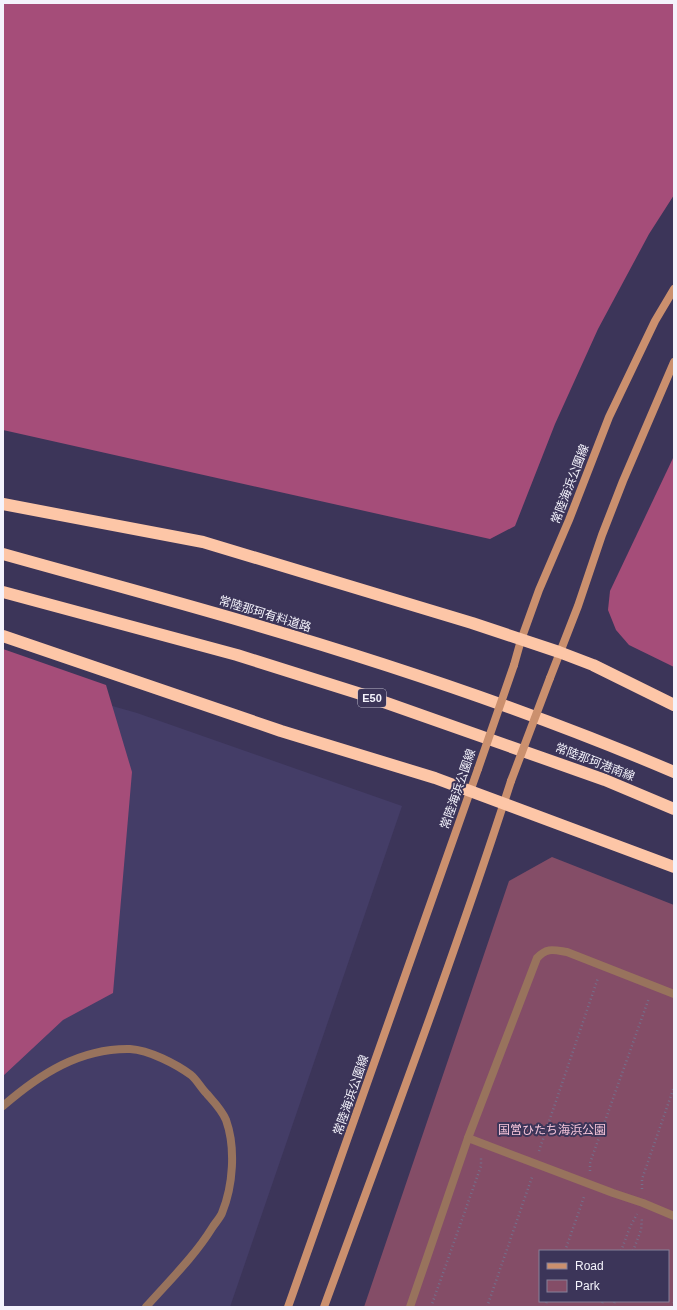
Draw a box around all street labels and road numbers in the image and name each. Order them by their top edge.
street label: 常陸海浜公園線 [548,442,592,526]
street label: 常陸那珂有料道路 [217,593,313,635]
road number: E50 [358,689,386,707]
street label: 常陸那珂港南線 [553,740,637,784]
street label: 常陸海浜公園線 [438,747,478,831]
street label: 常陸海浜公園線 [331,1053,371,1137]

